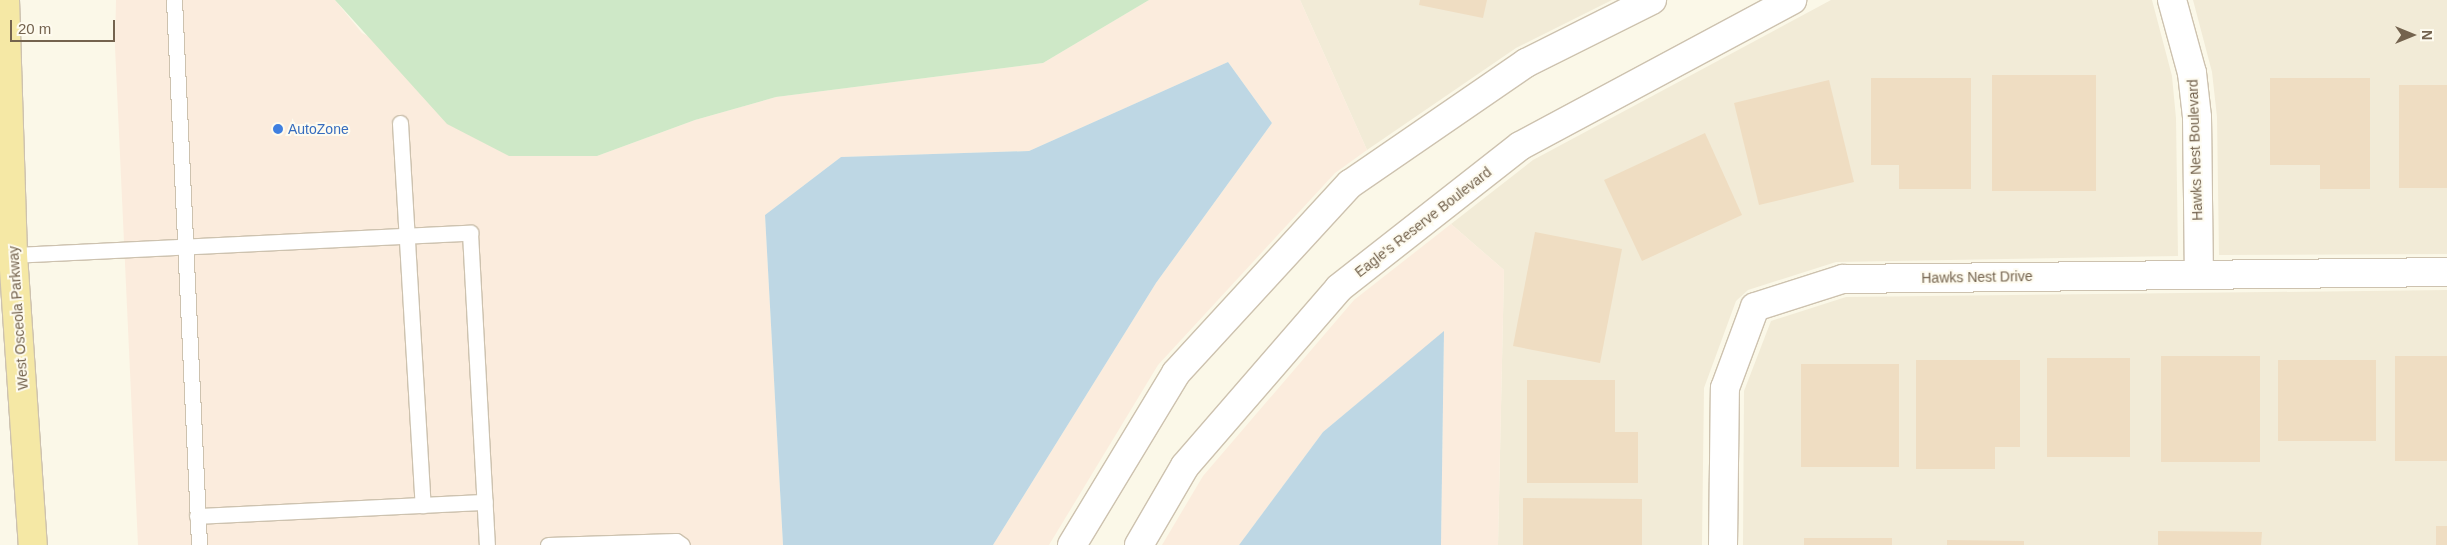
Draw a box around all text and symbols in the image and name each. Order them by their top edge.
scale bar [12,10,118,42]
north arrow [2387,10,2437,60]
text: 20 m [18,20,51,37]
text: N [2419,30,2435,40]
street label: Hawks Nest Boulevard [2184,79,2206,221]
place label: AutoZone [288,121,349,137]
marker: AutoZone [272,123,284,135]
street label: Eagle's Reserve Boulevard [1351,164,1495,280]
street label: West Osceola Parkway [5,245,31,391]
street label: Hawks Nest Drive [1921,268,2033,286]

